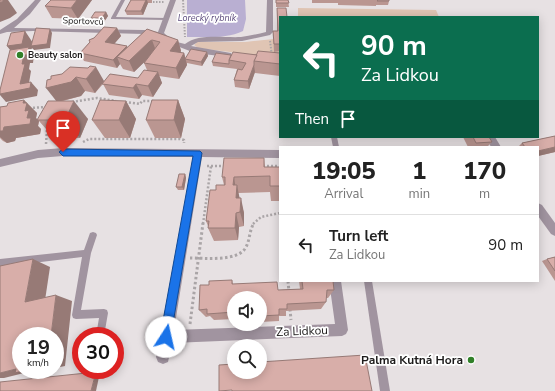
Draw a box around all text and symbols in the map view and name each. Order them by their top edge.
water label: Lorecký rybník [178,12,237,24]
street label: Sportovců [62,14,104,28]
text: 90 m [361,27,427,65]
icon: left [295,32,347,84]
place label: Beauty salon [28,49,83,61]
marker: Beauty salon [15,50,25,60]
text: Za Lidkou [361,63,439,87]
icon: arrive [337,108,359,130]
text: Then [295,109,329,129]
pin [46,111,80,152]
icon: arrive [52,117,74,139]
text: 19:05 [312,155,376,187]
text: 1 [412,155,427,187]
text: 170 [463,155,506,187]
text: Arrival [324,185,363,203]
text: min [409,185,430,203]
text: m [479,185,490,203]
text: Turn left [329,226,388,246]
icon: left [295,234,317,256]
text: 90 m [488,235,523,255]
text: Za Lidkou [329,246,385,264]
map controls [227,291,267,379]
button: sound [227,291,267,331]
position arrow [145,316,187,358]
street label: Za Lidkou [276,322,328,340]
speed limit sign: 30 [72,327,124,379]
text: 19 [26,334,50,361]
button: search [227,339,267,379]
place label: Palma Kutná Hora [361,352,463,368]
marker: Palma Kutná Hora [466,355,476,365]
text: km/h [27,356,49,370]

